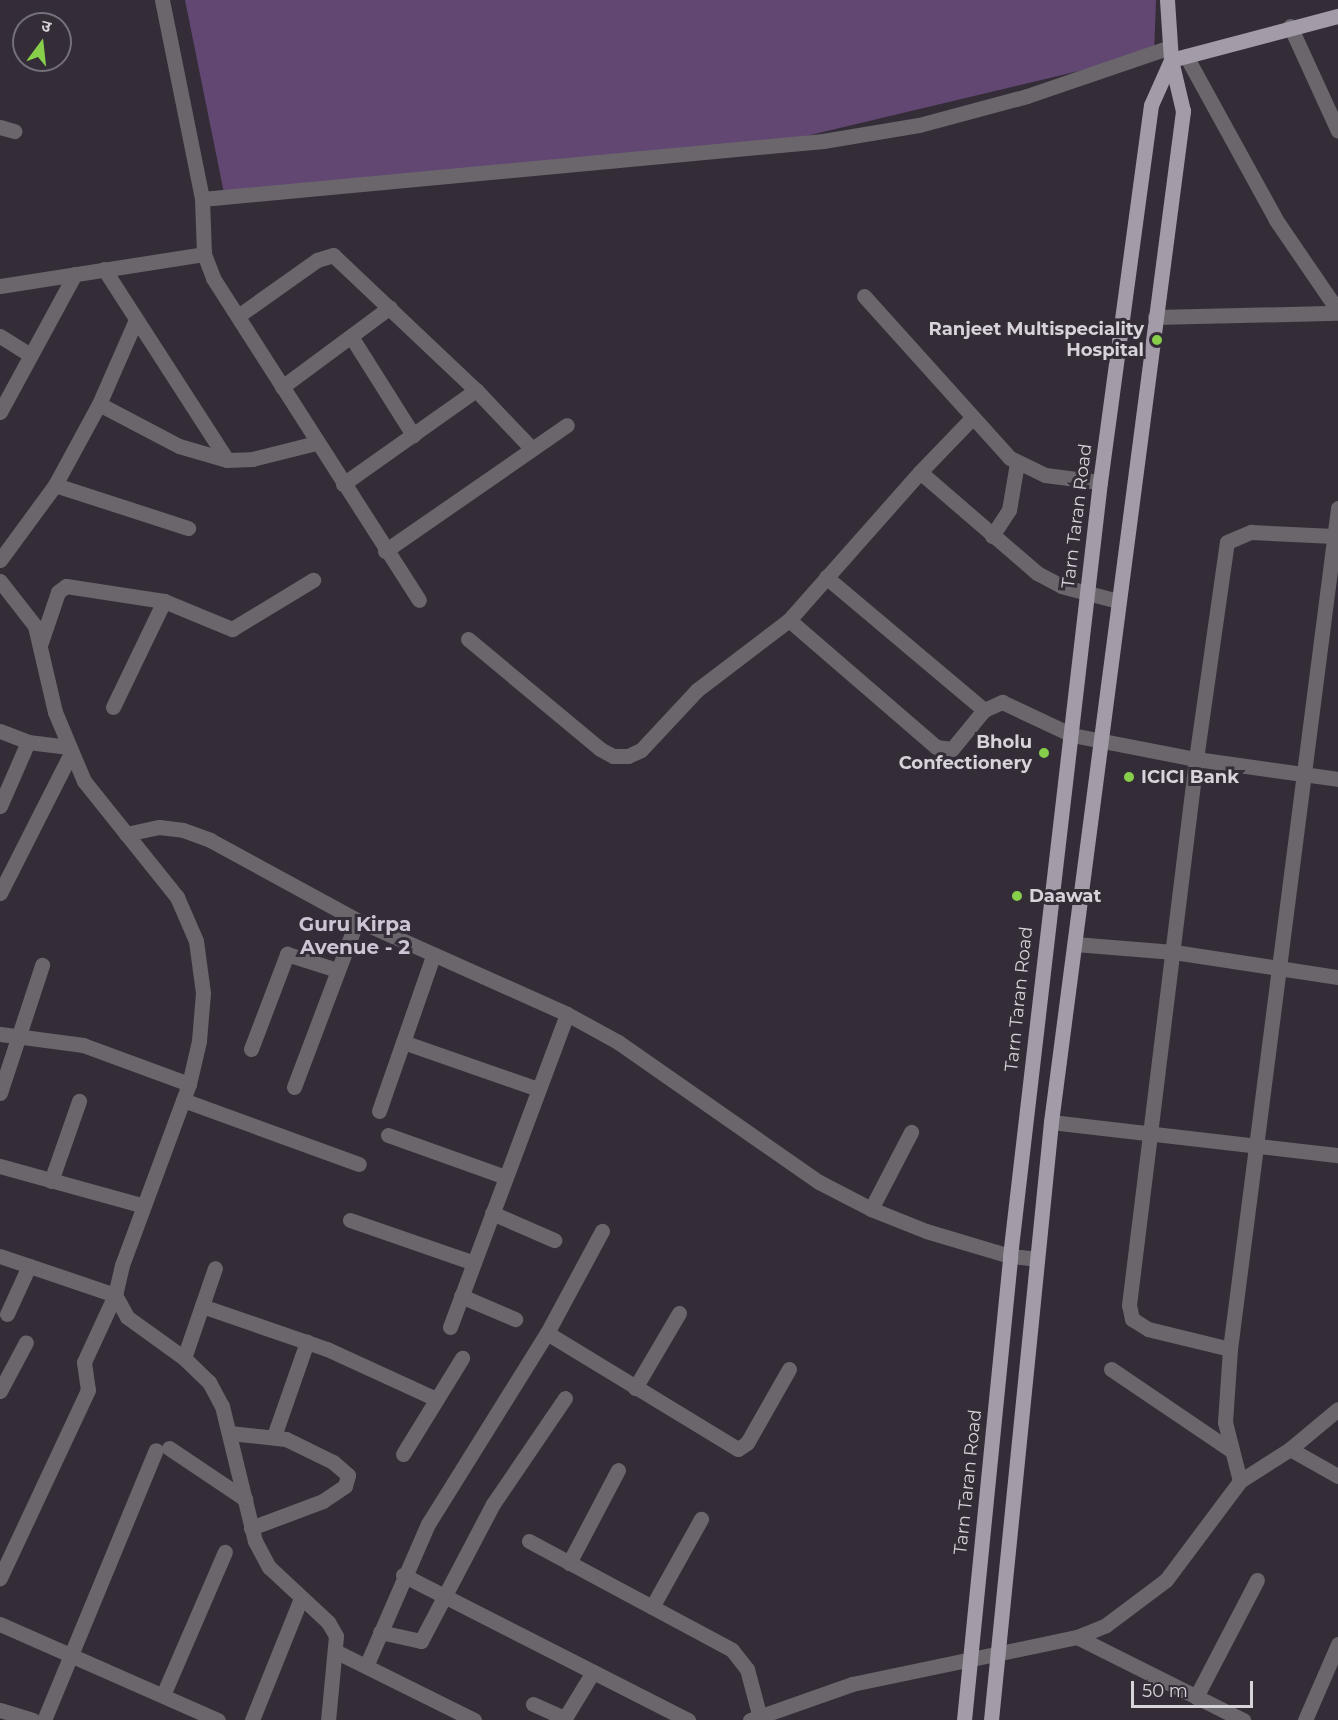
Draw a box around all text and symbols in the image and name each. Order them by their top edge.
north arrow [12,12,72,72]
text: उ [39,16,53,36]
place label: Ranjeet Multispeciality Hospital [928,319,1144,362]
marker: Ranjeet Multispeciality Hospital [1148,331,1166,349]
street label: Tarn Taran Road [1057,442,1097,590]
place label: Bholu Confectionery [899,732,1032,774]
marker: Bholu Confectionery [1037,746,1051,760]
place label: ICICI Bank [1141,766,1239,788]
marker: ICICI Bank [1122,770,1136,784]
place label: Daawat [1029,885,1101,907]
marker: Daawat [1010,889,1024,903]
district label: Guru Kirpa Avenue - 2 [299,912,411,959]
street label: Tarn Taran Road [1001,925,1037,1073]
street label: Tarn Taran Road [950,1408,986,1556]
scale bar [1134,1669,1256,1707]
text: 50 m [1142,1680,1188,1702]

